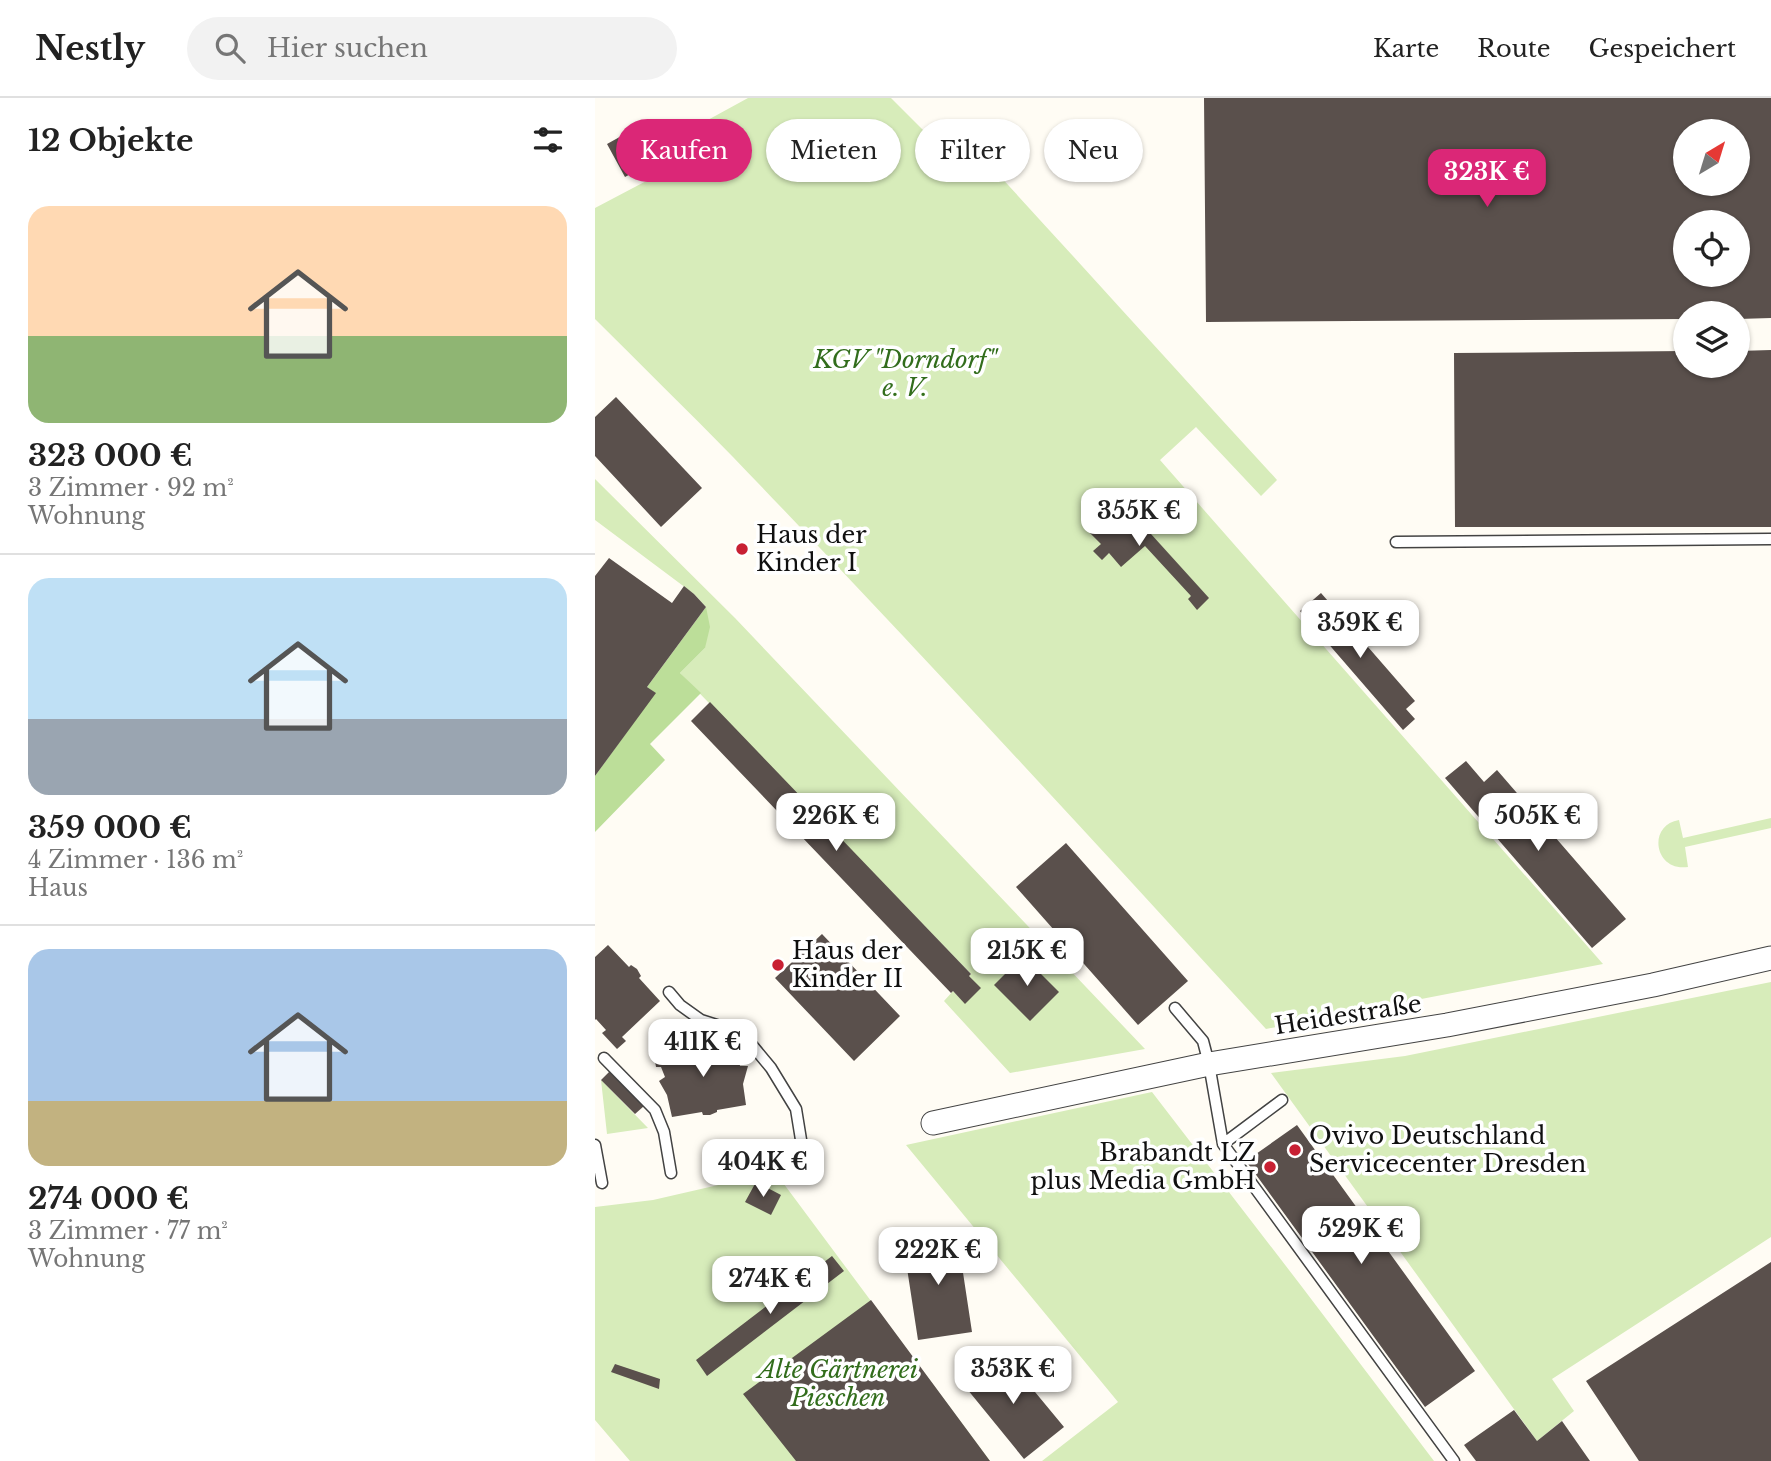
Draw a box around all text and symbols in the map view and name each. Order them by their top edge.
search box [187,17,677,80]
text: Nestly [35,28,145,69]
icon: search [211,29,249,67]
text: Hier suchen [267,32,428,64]
text: Karte [1373,34,1439,63]
text: Route [1477,34,1551,63]
text: Gespeichert [1589,34,1736,63]
chip: Kaufen [616,119,752,182]
chip: Mieten [766,119,901,182]
chip: Filter [915,119,1030,182]
chip: Neu [1044,119,1143,182]
north arrow [1673,119,1750,196]
map controls [1673,119,1750,378]
icon: filters [529,121,567,159]
text: 12 Objekte [28,122,194,159]
pin: 323K € [1430,150,1544,209]
text: 323K € [1444,158,1530,186]
button: locate [1673,210,1750,287]
icon: home [235,251,361,377]
button: layers [1673,301,1750,378]
park label: KGV "Dorndorf" e. V. [812,345,999,402]
text: 323 000 € [28,437,193,474]
text: 3 Zimmer · 92 m² [28,474,234,502]
pin: 355K € [1082,489,1196,548]
text: 355K € [1097,497,1181,525]
text: Wohnung [28,502,145,530]
place label: Haus der Kinder I [756,520,867,577]
marker: Haus der Kinder I [734,541,750,557]
pin: 359K € [1303,601,1417,660]
text: 359K € [1317,609,1403,637]
icon: home [235,623,361,749]
pin: 226K € [779,794,893,853]
pin: 505K € [1481,794,1595,853]
text: 226K € [792,802,880,830]
text: 505K € [1495,802,1581,830]
text: 359 000 € [28,809,192,846]
text: 4 Zimmer · 136 m² [28,846,243,874]
text: Haus [28,874,88,902]
pin: 215K € [970,928,1084,988]
place label: Haus der Kinder II [792,936,903,993]
text: 215K € [987,937,1067,965]
marker: Haus der Kinder II [770,957,786,973]
street label: Heidestraße [1272,989,1423,1040]
icon: home [235,994,361,1120]
pin: 411K € [646,1020,760,1079]
text: 411K € [664,1028,742,1056]
place label: Ovivo Deutschland Servicecenter Dresden [1309,1121,1586,1178]
place label: Brabandt LZ plus Media GmbH [1030,1138,1256,1195]
pin: 404K € [706,1140,820,1199]
marker: Ovivo Deutschland Servicecenter Dresden [1287,1142,1303,1158]
text: 404K € [718,1148,808,1176]
marker: Brabandt LZ plus Media GmbH [1262,1159,1278,1175]
text: 274 000 € [28,1180,189,1217]
pin: 529K € [1304,1206,1418,1266]
text: 529K € [1318,1215,1404,1243]
text: 3 Zimmer · 77 m² [28,1217,228,1245]
pin: 222K € [881,1228,995,1287]
text: 222K € [895,1236,981,1264]
text: Wohnung [28,1245,145,1273]
pin: 274K € [713,1256,827,1316]
text: 274K € [728,1265,812,1293]
pin: 353K € [956,1346,1070,1406]
park label: Alte Gärtnerei Pieschen [755,1355,919,1412]
text: 353K € [970,1355,1056,1383]

